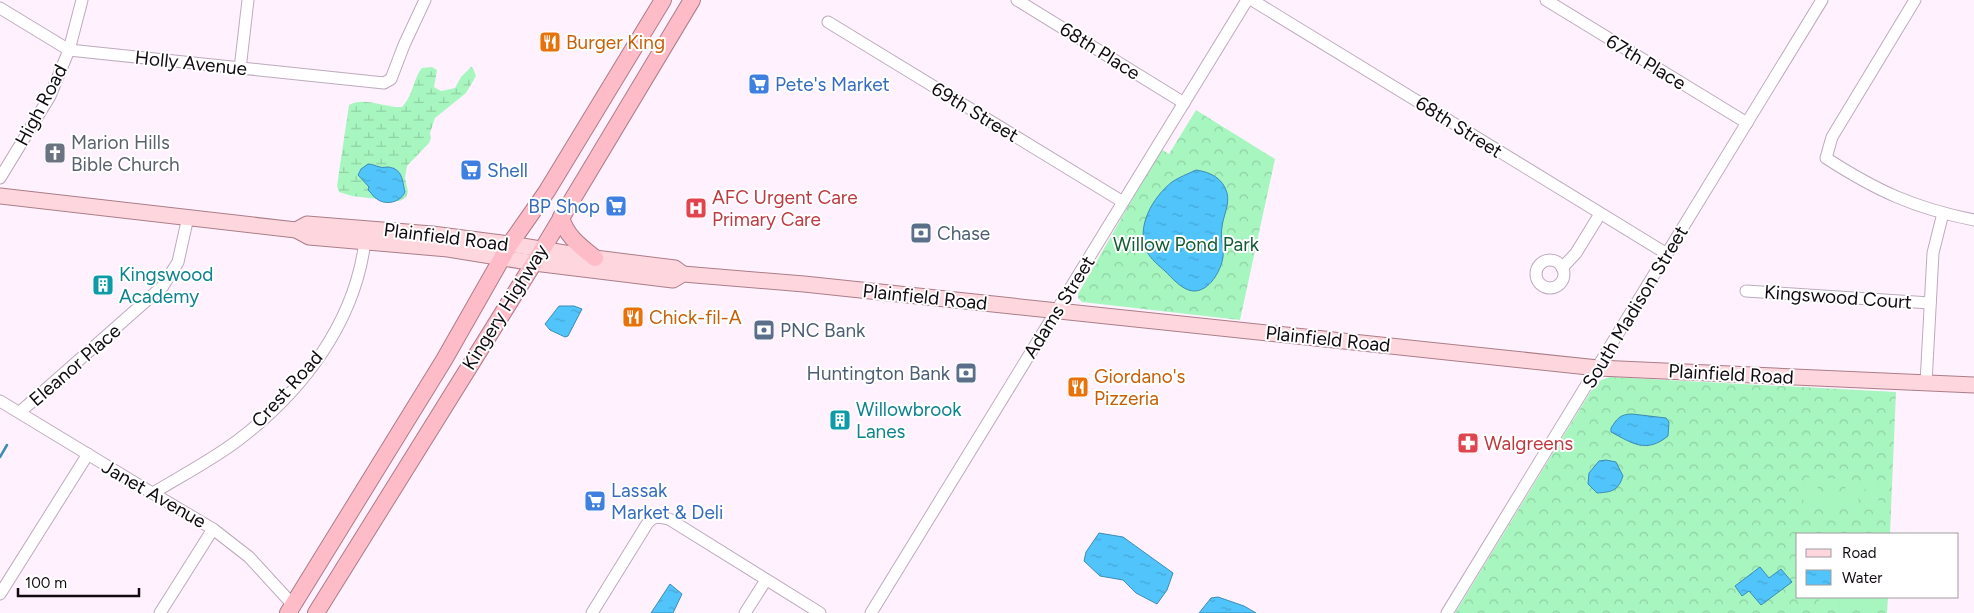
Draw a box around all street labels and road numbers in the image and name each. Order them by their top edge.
street label: 68th Place [1056,17,1144,85]
street label: 67th Place [1602,29,1690,95]
street label: Holly Avenue [134,46,248,80]
street label: High Road [10,60,72,150]
street label: 69th Street [927,77,1023,147]
street label: 68th Street [1411,91,1507,163]
street label: Plainfield Road [382,218,510,256]
street label: South Madison Street [1577,222,1693,392]
street label: Kingery Highway [457,240,553,374]
street label: Adams Street [1018,252,1100,362]
street label: Plainfield Road [861,279,989,315]
street label: Kingswood Court [1763,280,1913,314]
street label: Eleanor Place [25,319,125,411]
street label: Plainfield Road [1264,321,1392,357]
street label: Crest Road [247,346,327,432]
street label: Plainfield Road [1668,359,1794,389]
street label: Janet Avenue [98,455,210,533]

